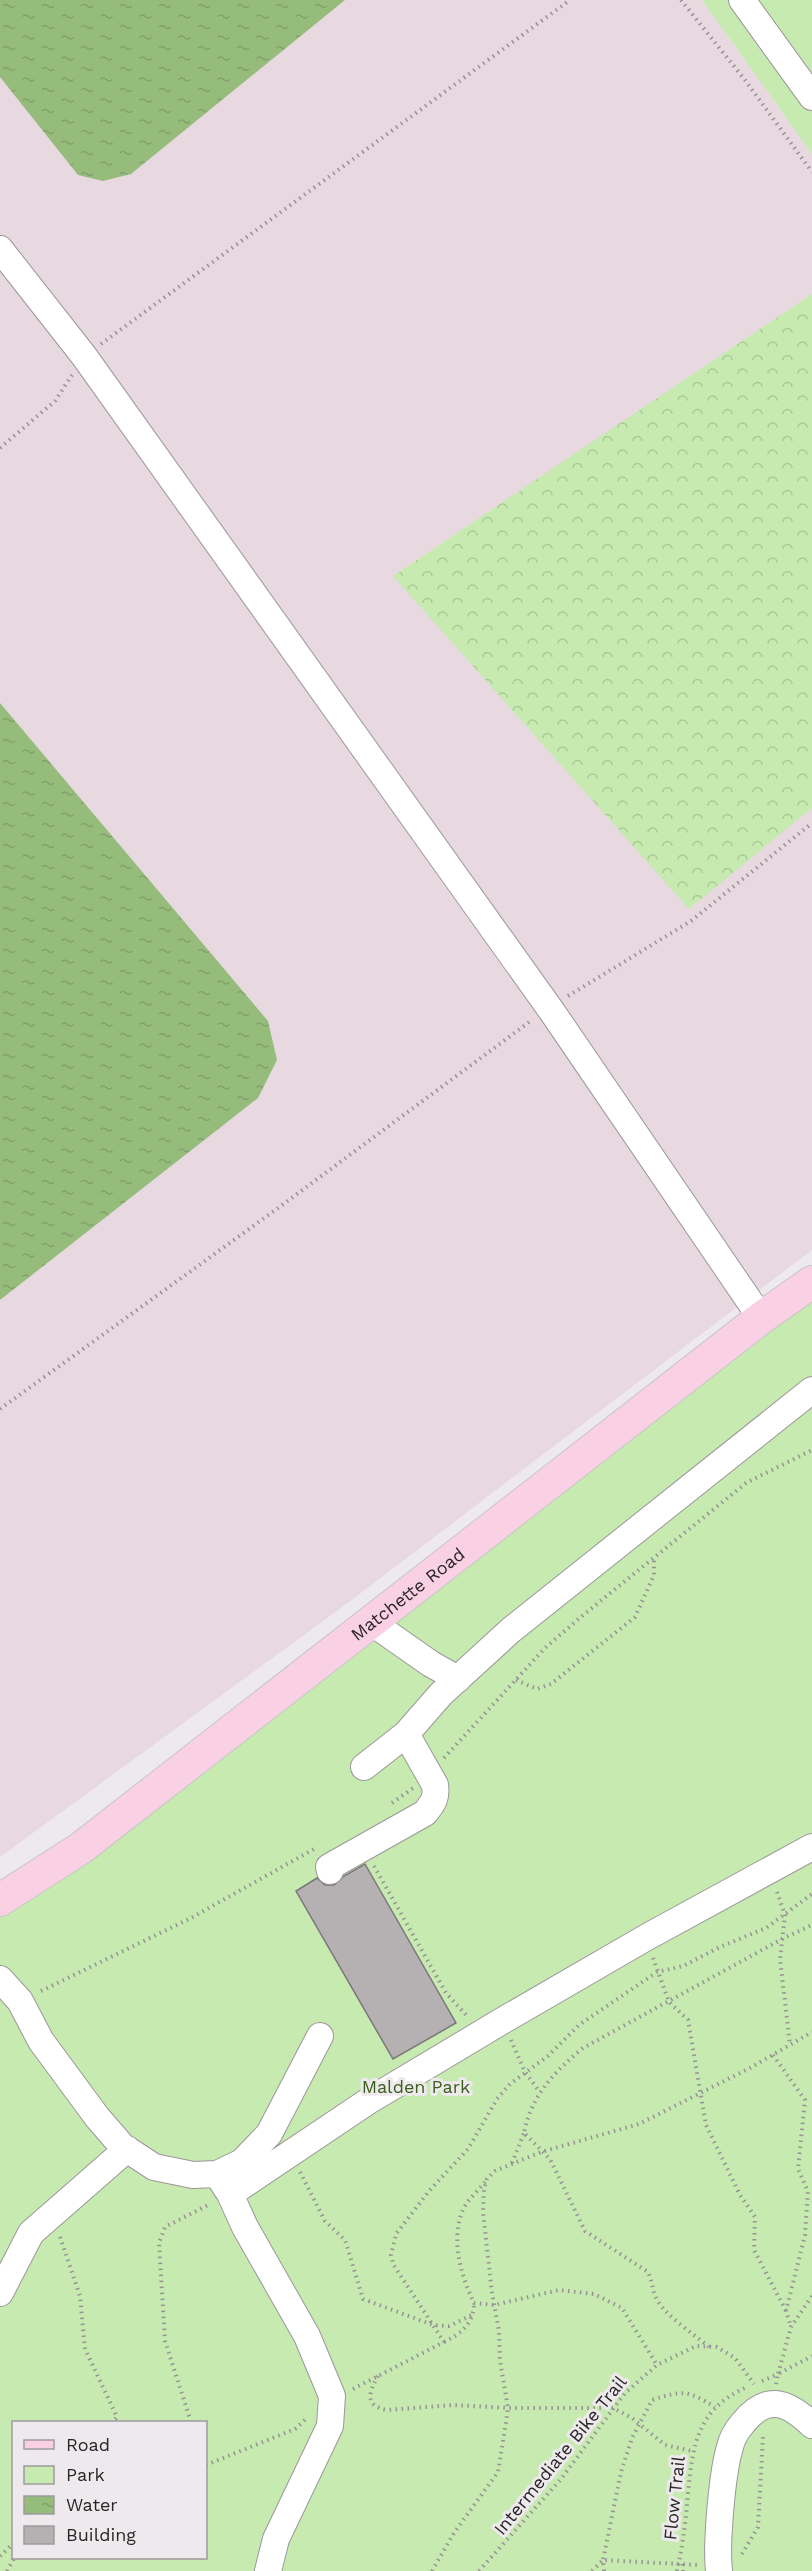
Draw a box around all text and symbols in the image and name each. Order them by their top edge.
street label: Matchette Road [346,1543,468,1644]
park label: Malden Park [362,2076,470,2097]
street label: Intermediate Bike Trail [489,2371,631,2539]
legend [12,2421,207,2559]
text: Road [66,2434,110,2455]
street label: Flow Trail [659,2454,689,2541]
text: Park [66,2464,105,2485]
text: Water [66,2494,118,2515]
text: Building [66,2524,136,2545]

